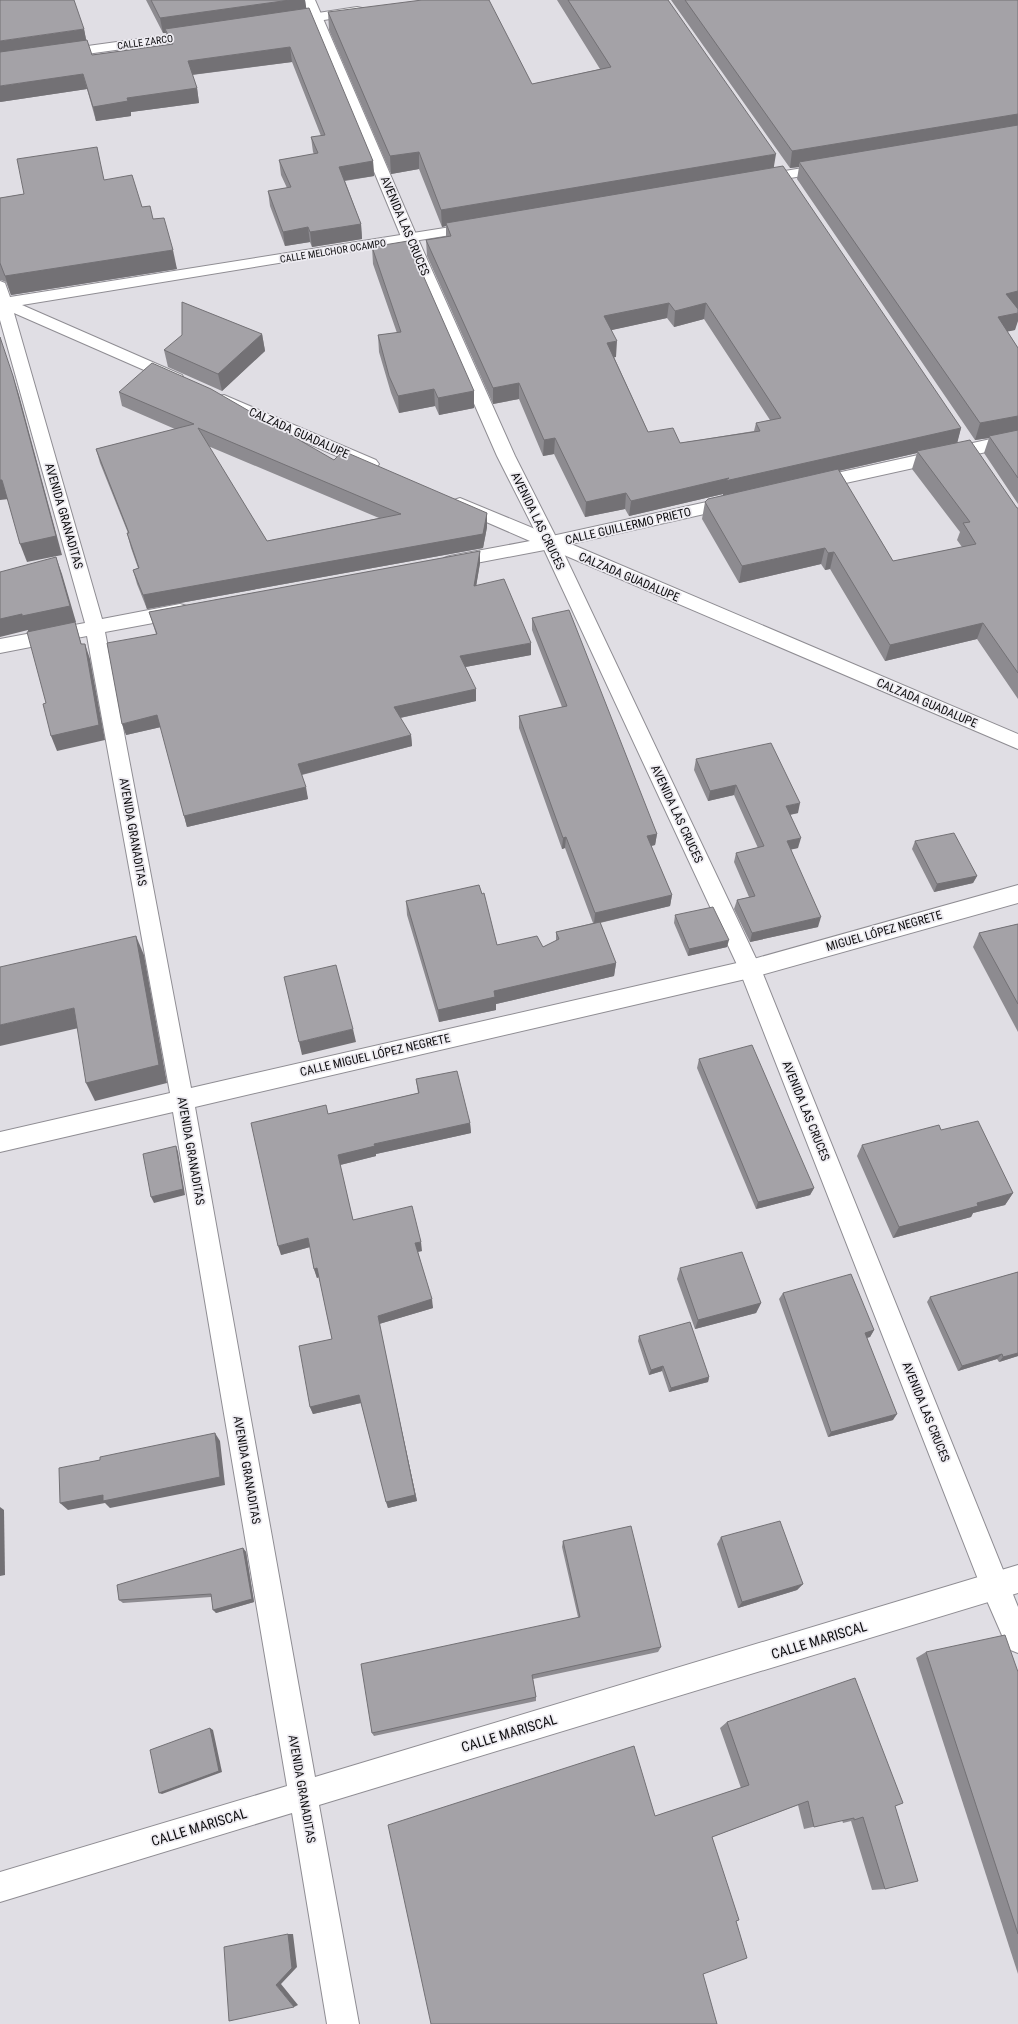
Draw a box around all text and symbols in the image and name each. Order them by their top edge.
street label: CALLE ZARCO [116,33,174,51]
street label: AVENIDA LAS CRUCES [378,174,432,278]
street label: CALLE MELCHOR OCAMPO [279,237,387,265]
street label: CALZADA GUADALUPE [247,405,351,461]
street label: AVENIDA GRANADITAS [42,461,86,571]
street label: AVENIDA LAS CRUCES [508,470,568,572]
street label: CALLE GUILLERMO PRIETO [564,505,692,547]
street label: CALZADA GUADALUPE [577,549,682,605]
street label: CALZADA GUADALUPE [875,675,980,731]
street label: AVENIDA LAS CRUCES [648,763,706,865]
street label: AVENIDA GRANADITAS [117,777,149,887]
street label: MIGUEL LÓPEZ NEGRETE [824,907,943,954]
street label: CALLE MIGUEL LÓPEZ NEGRETE [298,1030,451,1079]
street label: AVENIDA LAS CRUCES [780,1059,832,1163]
street label: AVENIDA GRANADITAS [175,1096,207,1206]
street label: AVENIDA LAS CRUCES [900,1360,952,1464]
street label: AVENIDA GRANADITAS [231,1415,263,1525]
street label: CALLE MARISCAL [769,1618,869,1662]
street label: CALLE MARISCAL [459,1711,559,1755]
street label: AVENIDA GRANADITAS [286,1734,318,1844]
street label: CALLE MARISCAL [149,1805,249,1849]

